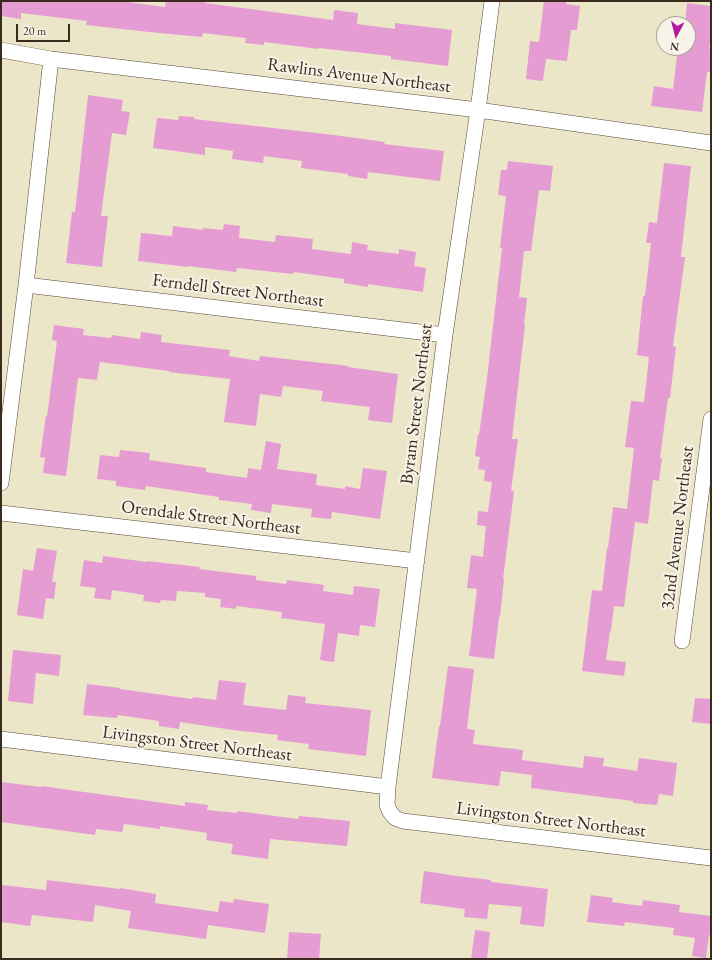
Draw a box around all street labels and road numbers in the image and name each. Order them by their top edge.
street label: Rawlins Avenue Northeast [266,54,452,98]
street label: Ferndell Street Northeast [151,270,325,312]
street label: Byram Street Northeast [396,322,438,486]
street label: 32nd Avenue Northeast [657,445,699,611]
street label: Orendale Street Northeast [120,496,302,540]
street label: Livingston Street Northeast [101,722,293,766]
street label: Livingston Street Northeast [455,798,647,842]

